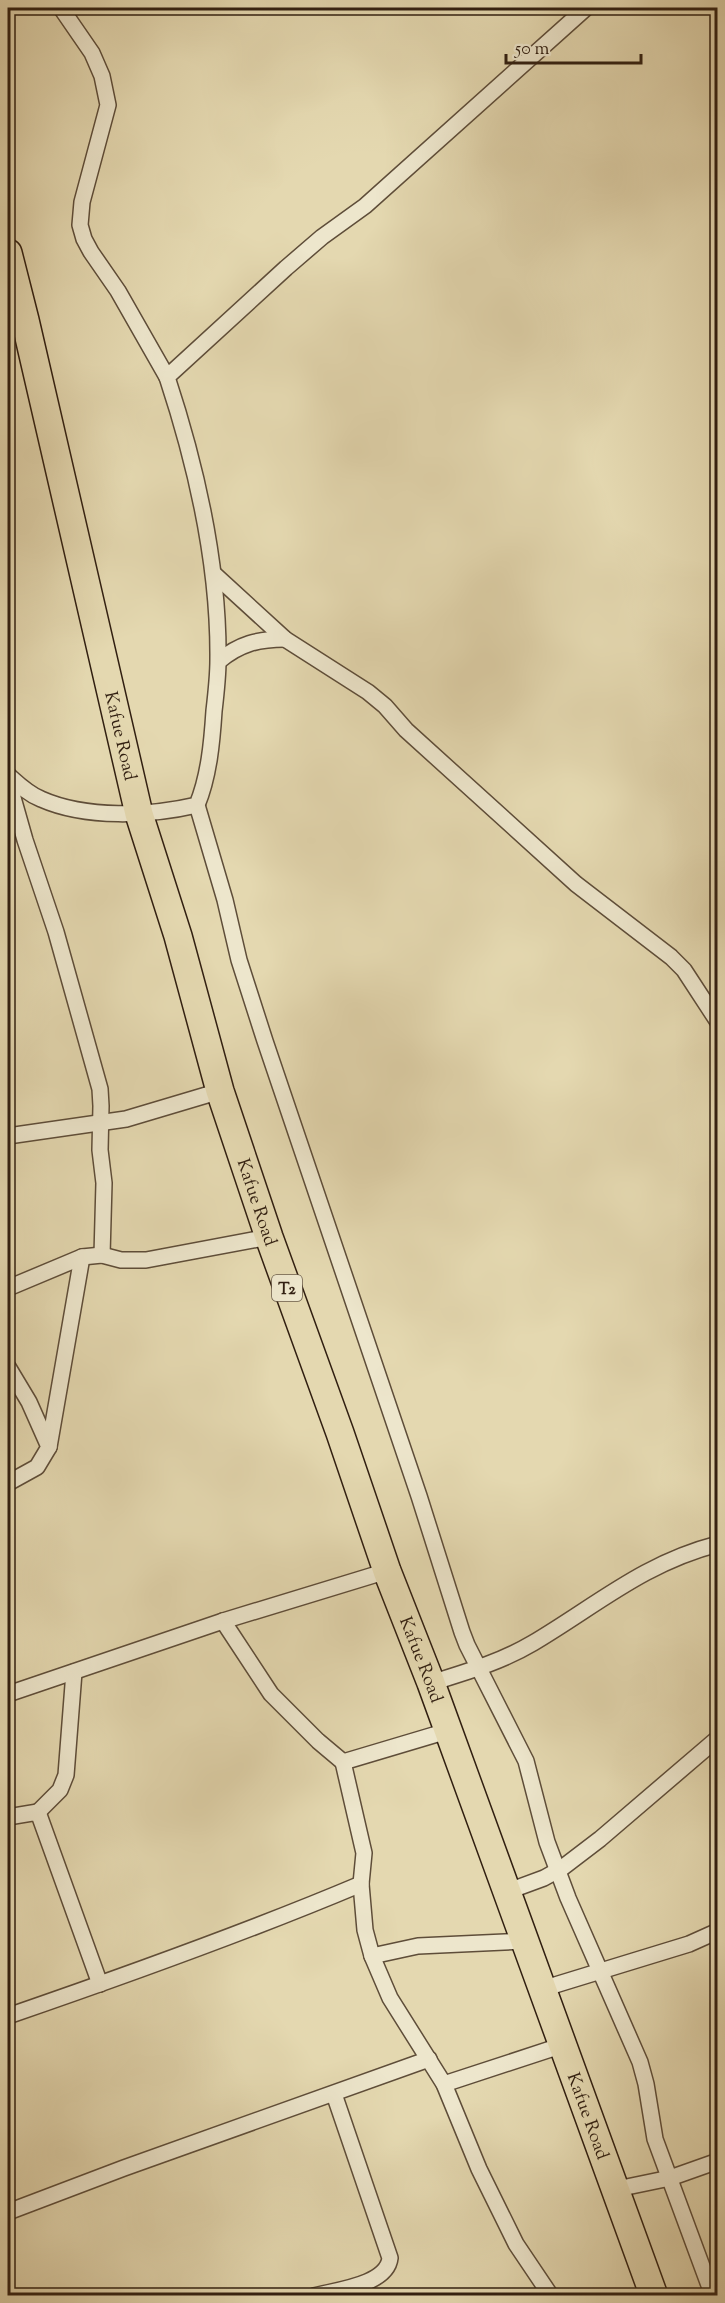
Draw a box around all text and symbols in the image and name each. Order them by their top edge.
scale bar [506,27,641,65]
text: 50 m [514,37,550,63]
street label: Kafue Road [96,689,142,783]
street label: Kafue Road [229,1156,282,1250]
road number: T2 [272,1275,302,1301]
street label: Kafue Road [391,1613,448,1707]
street label: Kafue Road [559,2070,614,2164]

